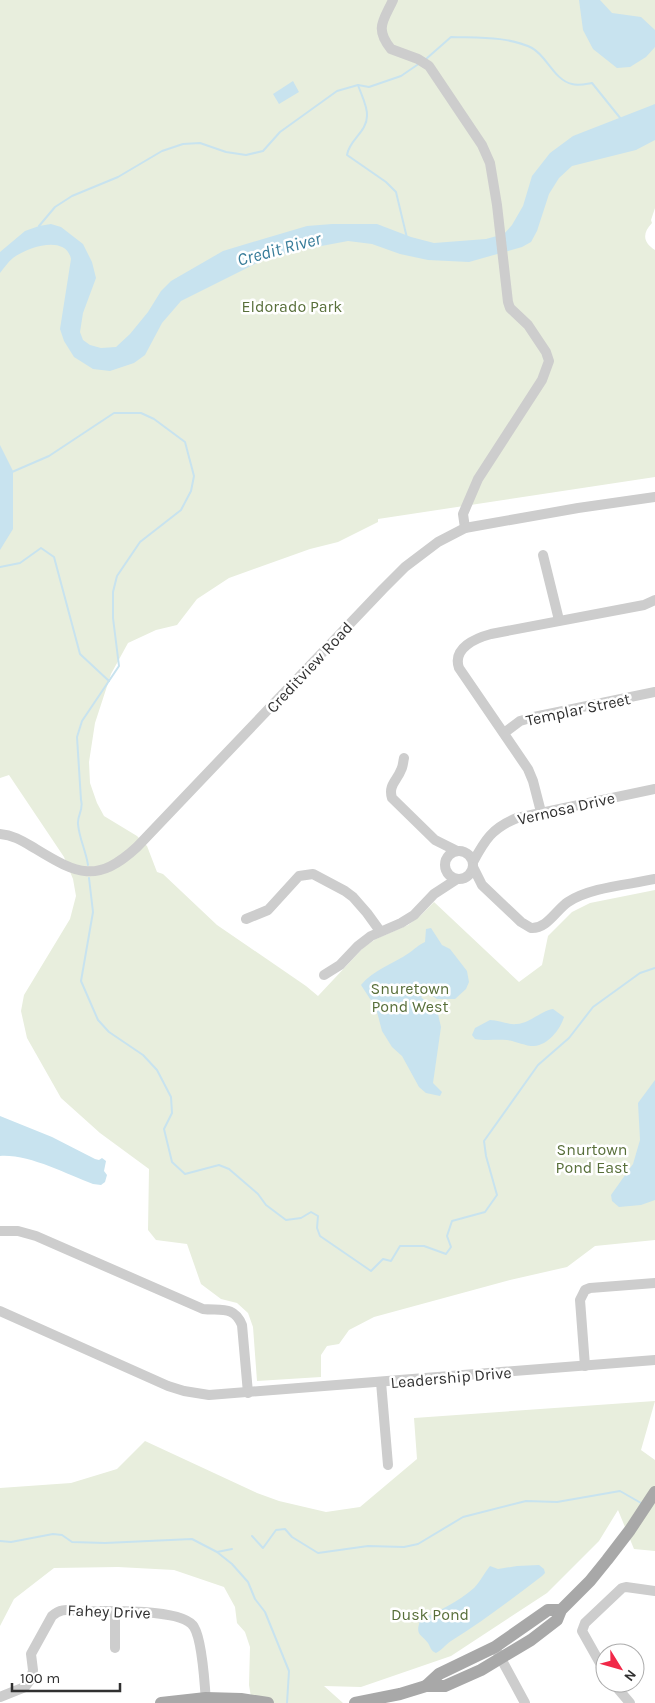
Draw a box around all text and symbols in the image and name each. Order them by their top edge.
water label: Credit River [234,227,324,271]
park label: Eldorado Park [242,297,342,316]
street label: Creditview Road [262,618,356,717]
street label: Templar Street [524,689,632,730]
street label: Vernosa Drive [516,788,617,829]
park label: Snuretown Pond West [370,979,450,1016]
park label: Snurtown Pond East [556,1140,628,1177]
street label: Leadership Drive [390,1363,512,1392]
street label: Fahey Drive [67,1601,151,1622]
park label: Dusk Pond [391,1605,469,1624]
north arrow [595,1643,645,1693]
scale bar [12,1660,120,1692]
text: N [620,1666,640,1685]
text: 100 m [20,1669,60,1687]

